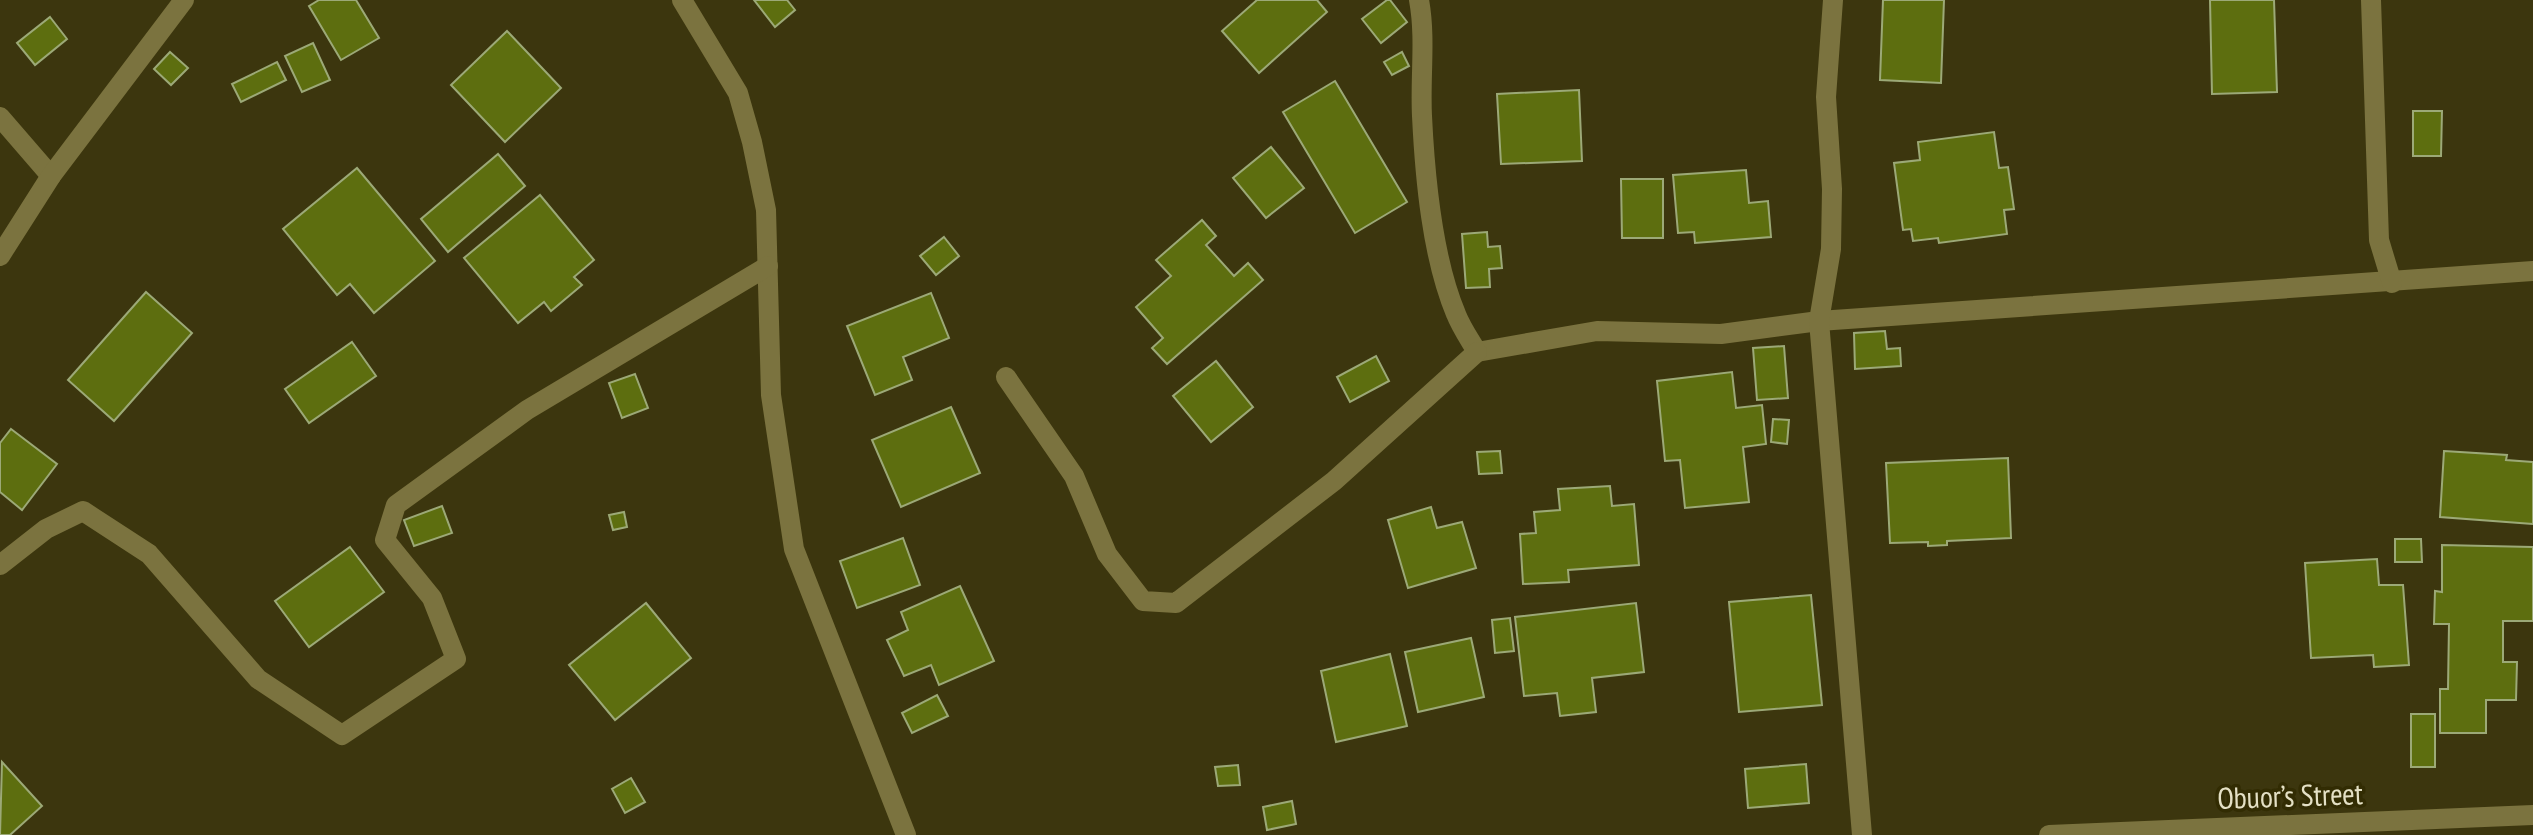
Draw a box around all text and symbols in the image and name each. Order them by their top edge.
street label: Obuor’s Street [2217,773,2364,817]

